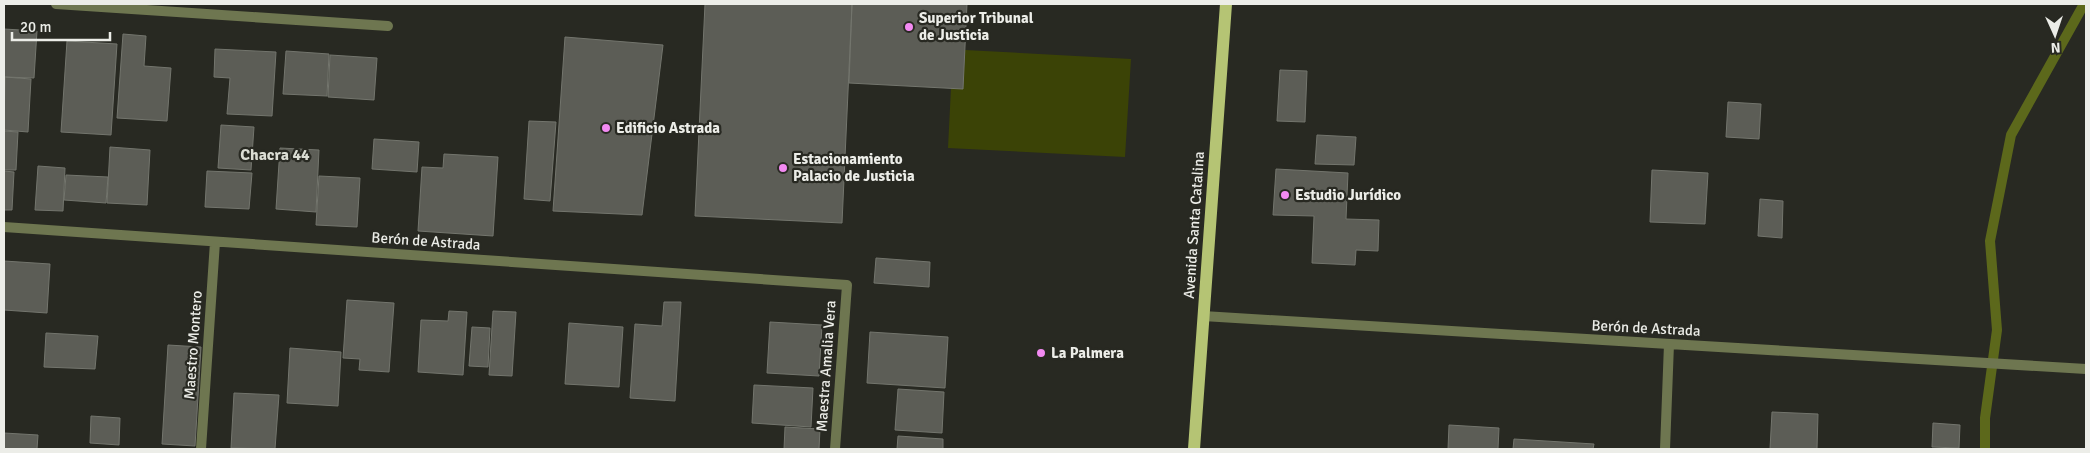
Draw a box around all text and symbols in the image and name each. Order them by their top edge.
place label: Superior Tribunal de Justicia [919,9,1034,44]
scale bar [12,10,110,42]
north arrow [2030,10,2080,60]
text: 20 m [20,18,51,36]
marker: Superior Tribunal de Justicia [903,21,915,33]
text: N [2050,39,2061,56]
place label: Edificio Astrada [616,119,720,137]
marker: Edificio Astrada [600,122,612,134]
district label: Chacra 44 [240,145,310,165]
place label: Estacionamiento Palacio de Justicia [793,150,915,185]
street label: Avenida Santa Catalina [1180,151,1208,299]
marker: Estacionamiento Palacio de Justicia [777,162,789,174]
place label: Estudio Jurídico [1295,186,1401,204]
marker: Estudio Jurídico [1279,189,1291,201]
street label: Berón de Astrada [371,228,481,254]
street label: Maestro Montero [180,290,206,400]
street label: Maestra Amalia Vera [812,300,840,432]
street label: Berón de Astrada [1591,316,1701,340]
place label: La Palmera [1051,344,1124,362]
marker: La Palmera [1035,347,1047,359]

